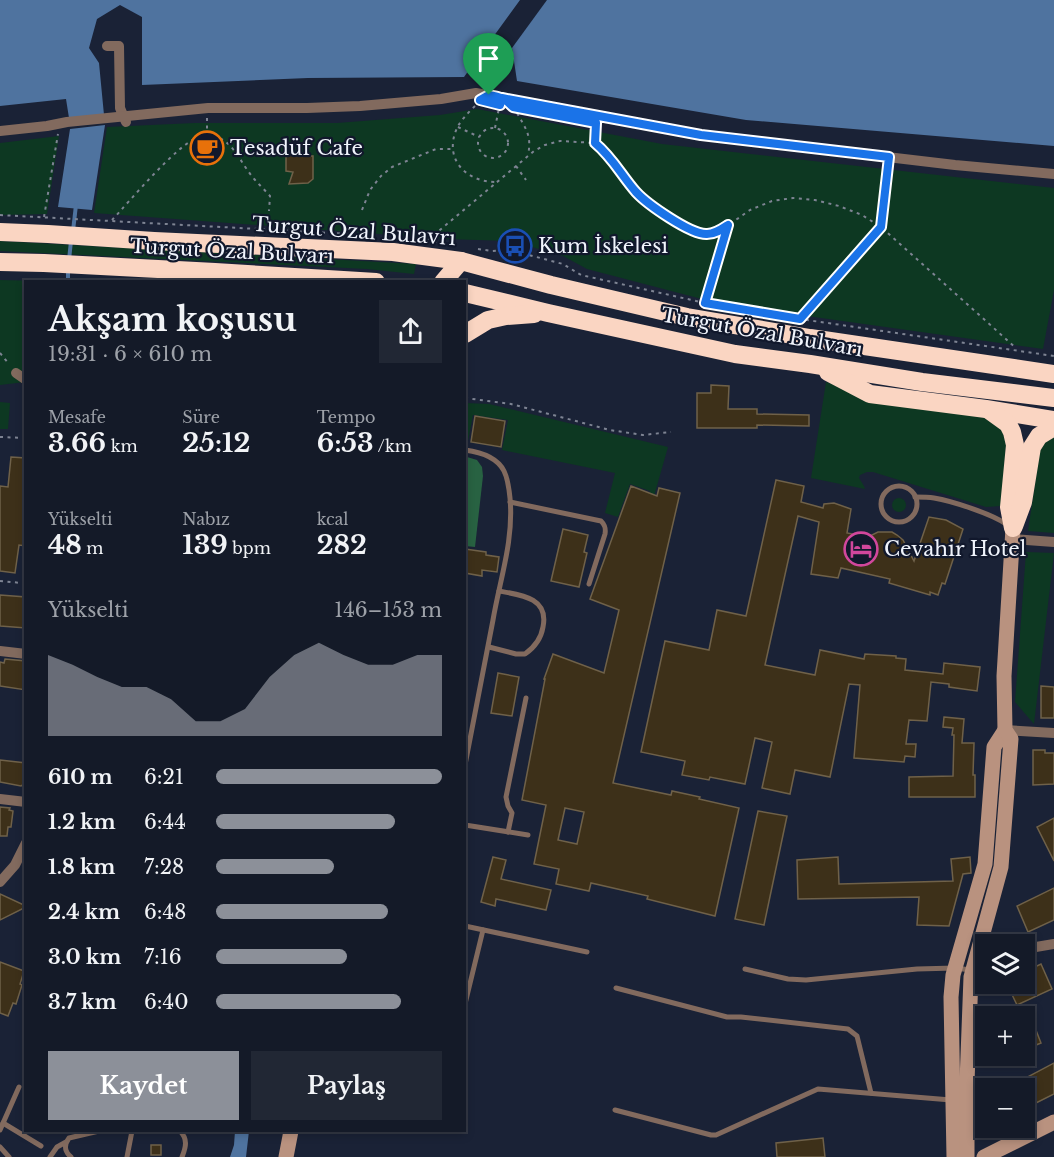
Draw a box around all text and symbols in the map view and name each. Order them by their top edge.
pin [463,33,514,95]
icon: arrive [472,42,505,75]
cafe icon: Tesadüf Cafe [189,130,225,166]
place label: Tesadüf Cafe [230,136,363,160]
street label: Turgut Özal Bulavrı [251,211,457,250]
bus stop icon: Kum İskelesi [497,228,533,264]
street label: Turgut Özal Bulvarı [129,233,335,268]
place label: Kum İskelesi [538,233,668,258]
text: Akşam koşusu [48,299,297,340]
button: share [379,300,442,363]
street label: Turgut Özal Bulvarı [659,301,865,362]
text: 19:31 · 6 × 610 m [48,342,212,366]
text: Mesafe [48,407,106,427]
text: Süre [182,407,220,427]
text: Tempo [317,407,375,427]
text: 3.66 [48,427,106,459]
text: 25:12 [182,427,250,459]
text: 6:53 [317,427,374,459]
text: km [106,436,138,456]
text: /km [374,436,412,456]
text: Yükselti [48,509,113,529]
text: Nabız [182,509,230,529]
text: kcal [317,509,349,529]
text: 48 [48,529,82,561]
text: 139 [182,529,228,561]
text: 282 [317,529,367,561]
hotel icon: Cevahir Hotel [843,531,879,567]
place label: Cevahir Hotel [884,537,1026,561]
text: m [82,538,104,558]
text: bpm [228,538,271,558]
text: Yükselti [48,598,129,622]
text: 146–153 m [334,598,442,622]
text: 610 m [48,765,113,789]
text: 6:21 [144,765,184,789]
text: 1.2 km [48,810,116,834]
text: 6:44 [144,810,186,834]
text: 1.8 km [48,855,115,879]
text: 7:28 [144,855,184,879]
text: 2.4 km [48,900,120,924]
text: 6:48 [144,900,186,924]
map controls [975,934,1035,1138]
button: layers [975,934,1035,994]
text: 3.0 km [48,945,121,969]
text: 7:16 [144,945,182,969]
text: 3.7 km [48,990,117,1014]
text: 6:40 [144,990,189,1014]
button: + [975,1006,1035,1066]
button: Kaydet [48,1051,239,1120]
button: Paylaş [251,1051,442,1120]
button: − [975,1078,1035,1138]

